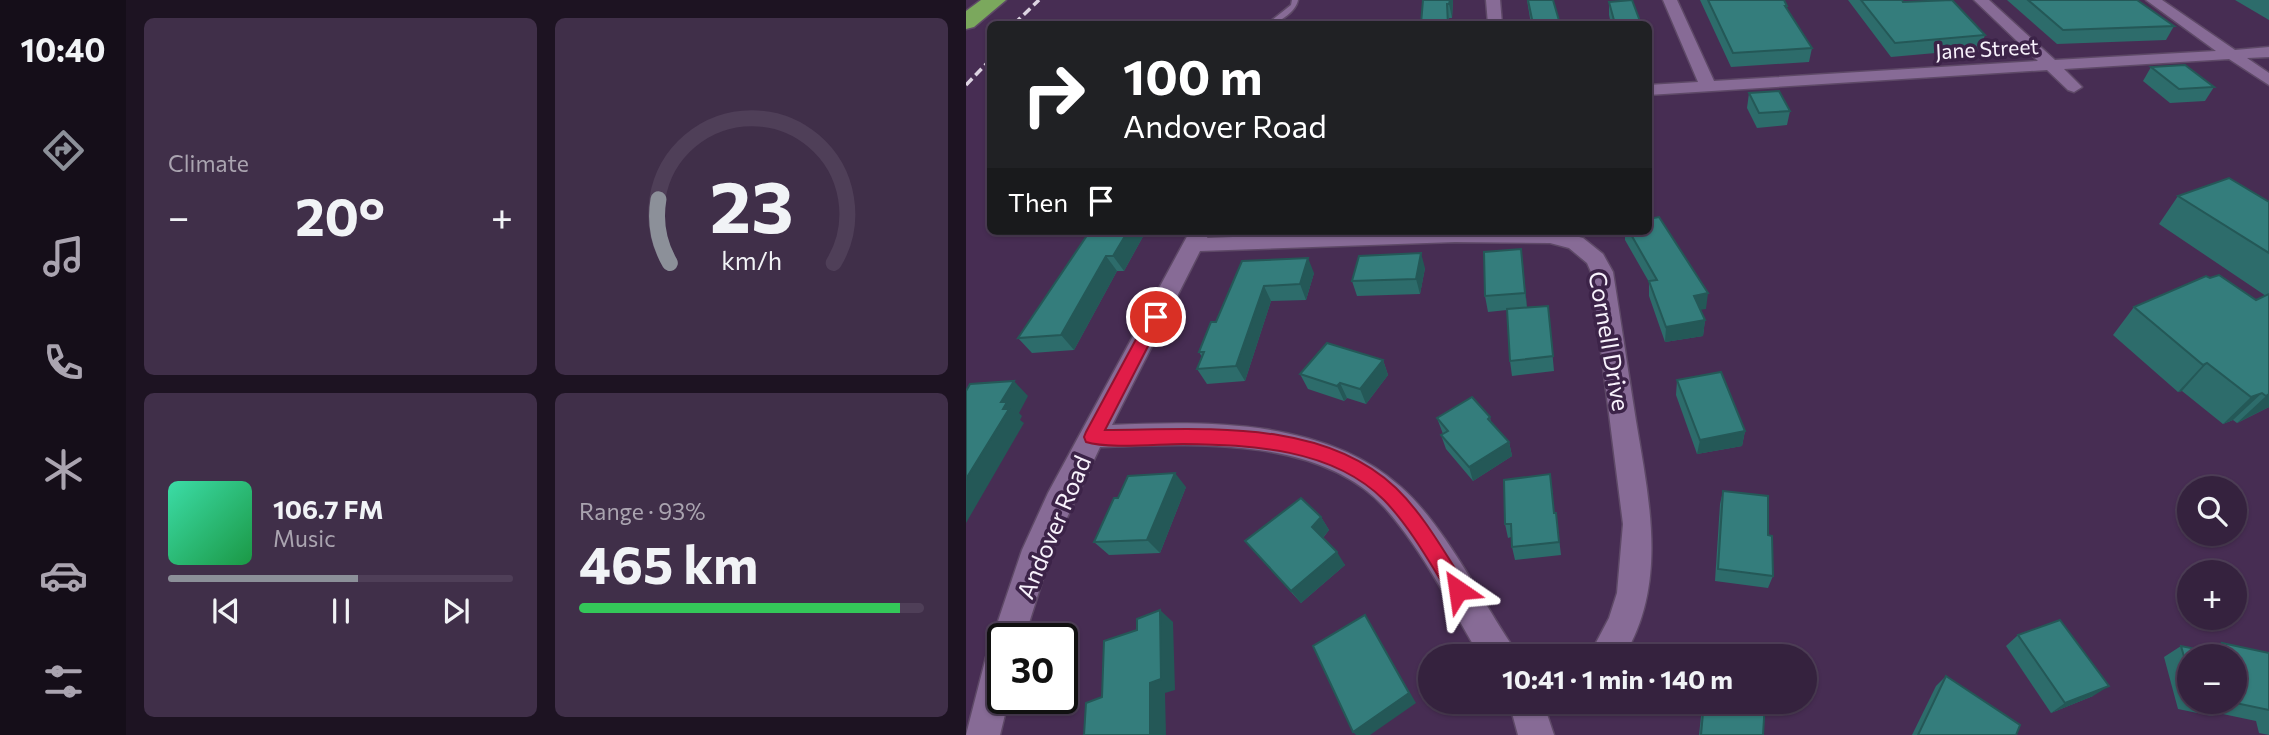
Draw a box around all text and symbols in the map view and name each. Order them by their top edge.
text: 10:40 [20,29,106,69]
street label: Jane Street [1935,33,2039,63]
text: 100 m [1123,45,1262,105]
icon: right [1008,49,1099,140]
text: Andover Road [1123,105,1327,145]
icon: directions [39,126,88,175]
text: Climate [168,149,249,177]
text: 23 [710,159,793,248]
icon: arrive [1082,182,1120,220]
text: 20° [295,183,385,247]
text: Then [1008,186,1068,217]
text: − [168,192,190,239]
text: + [491,192,513,239]
icon: music [39,232,88,281]
text: km/h [721,244,782,274]
street label: Cornell Drive [1583,269,1637,413]
pin [1126,287,1186,347]
icon: arrive [1137,298,1175,336]
icon: phone [39,338,88,387]
icon: climate [39,445,88,494]
street label: Andover Road [1010,451,1096,603]
map controls [2177,476,2247,714]
button: search [2177,476,2247,546]
text: 106.7 FM [273,493,384,524]
text: Range · 93% [579,497,705,525]
text: Music [273,524,336,552]
text: 465 km [579,531,758,595]
icon: car [39,551,88,600]
position arrow [1421,553,1495,627]
button: + [2177,560,2247,630]
icon: previous [207,592,245,630]
icon: pause [322,592,360,630]
icon: next [437,592,475,630]
speed limit sign: 30 [987,623,1078,714]
button: − [2177,644,2247,714]
icon: filters [39,657,88,706]
text: 10:41 · 1 min · 140 m [1502,663,1733,694]

